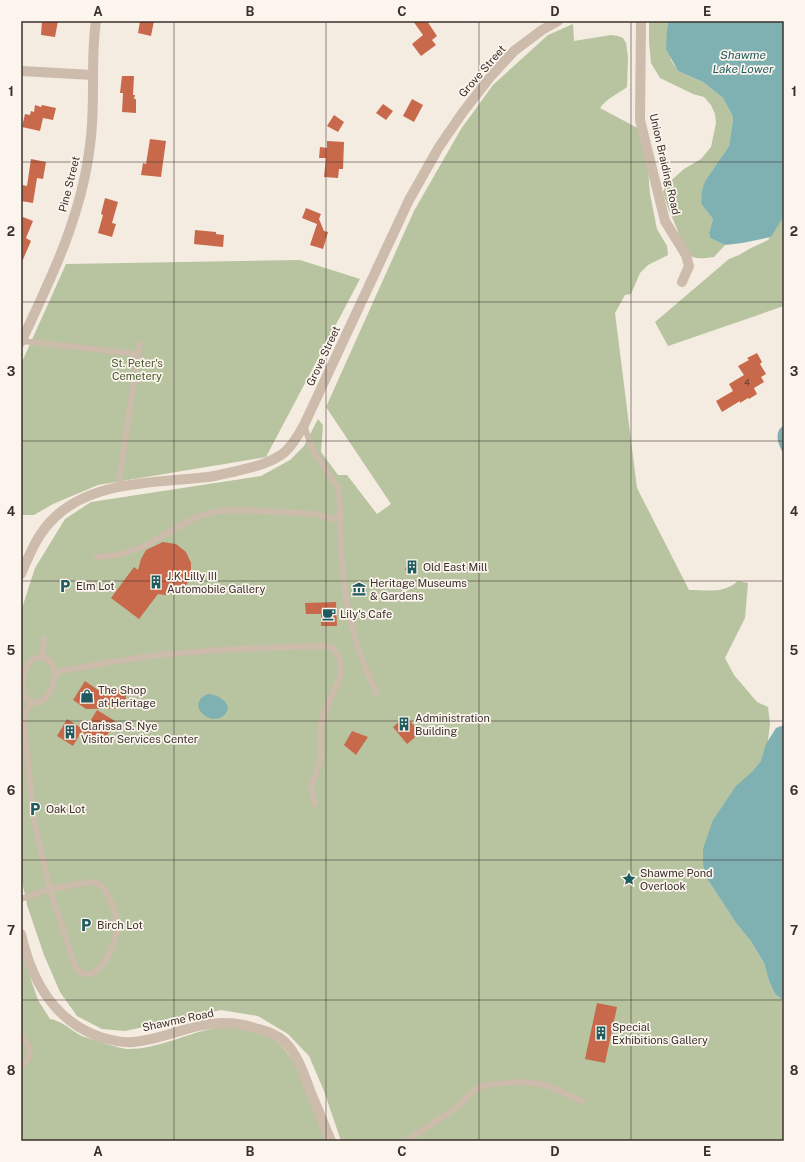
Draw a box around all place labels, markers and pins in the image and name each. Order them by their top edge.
building icon: Old East Mill [404,559,420,575]
place label: Old East Mill [423,561,488,573]
place label: J.K Lilly III Automobile Gallery [167,570,265,595]
building icon: J.K Lilly III Automobile Gallery [148,574,164,590]
place label: Heritage Museums & Gardens [370,577,467,602]
parking icon: Elm Lot [57,578,73,594]
place label: Elm Lot [76,580,115,592]
museum icon: Heritage Museums & Gardens [351,581,367,597]
cafe icon: Lily's Cafe [321,606,337,622]
place label: Lily's Cafe [340,608,392,620]
place label: The Shop at Heritage [98,684,156,709]
shop icon: The Shop at Heritage [79,688,95,704]
place label: Administration Building [415,712,490,737]
building icon: Administration Building [396,716,412,732]
place label: Clarissa S. Nye Visitor Services Center [81,720,198,745]
building icon: Clarissa S. Nye Visitor Services Center [62,724,78,740]
parking icon: Oak Lot [27,801,43,817]
place label: Oak Lot [46,803,85,815]
place label: Shawme Pond Overlook [640,867,713,892]
place icon: Shawme Pond Overlook [621,871,637,887]
parking icon: Birch Lot [78,917,94,933]
place label: Birch Lot [97,919,143,931]
place label: Special Exhibitions Gallery [612,1021,708,1046]
building icon: Special Exhibitions Gallery [593,1025,609,1041]

